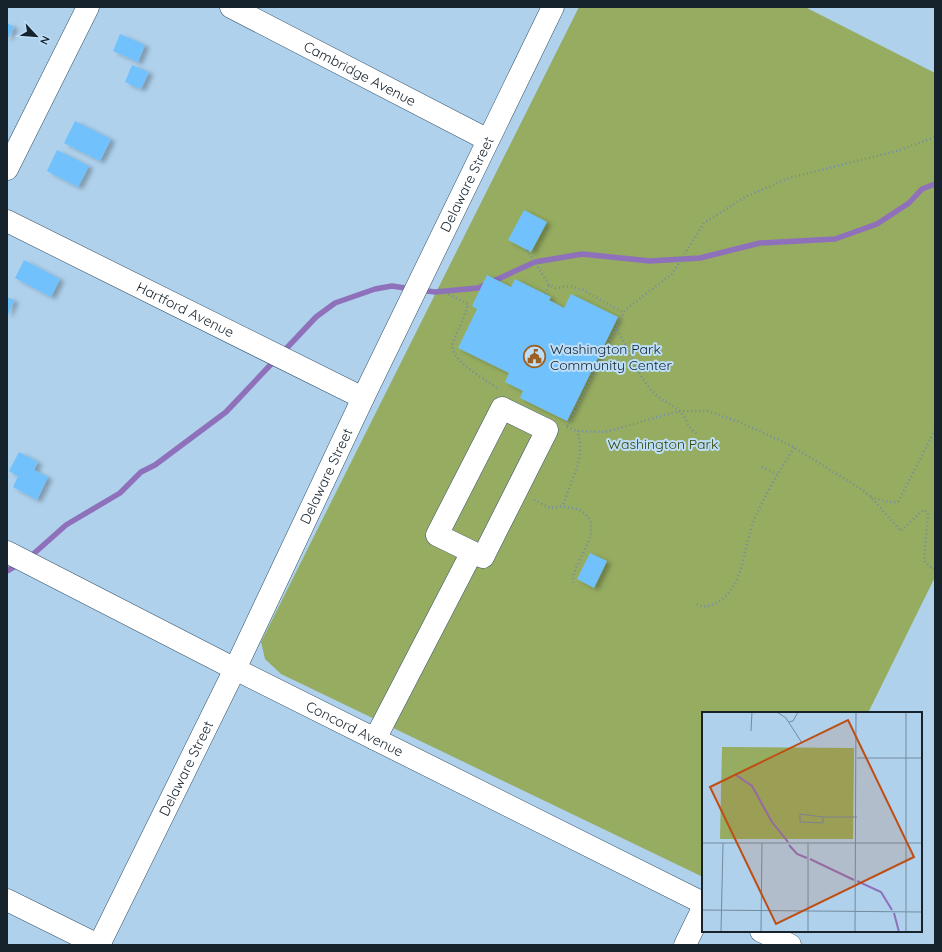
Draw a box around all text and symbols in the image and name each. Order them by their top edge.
north arrow [16,16,56,56]
text: N [37,34,53,47]
street label: Cambridge Avenue [301,37,419,110]
street label: Delaware Street [436,133,498,235]
street label: Hartford Avenue [133,278,237,341]
place label: Washington Park Community Center [550,340,672,374]
public building icon: Washington Park Community Center [522,344,548,370]
street label: Delaware Street [296,425,357,527]
park label: Washington Park [608,435,718,453]
street label: Concord Avenue [303,697,406,761]
inset map [702,712,922,932]
street label: Delaware Street [155,717,217,819]

